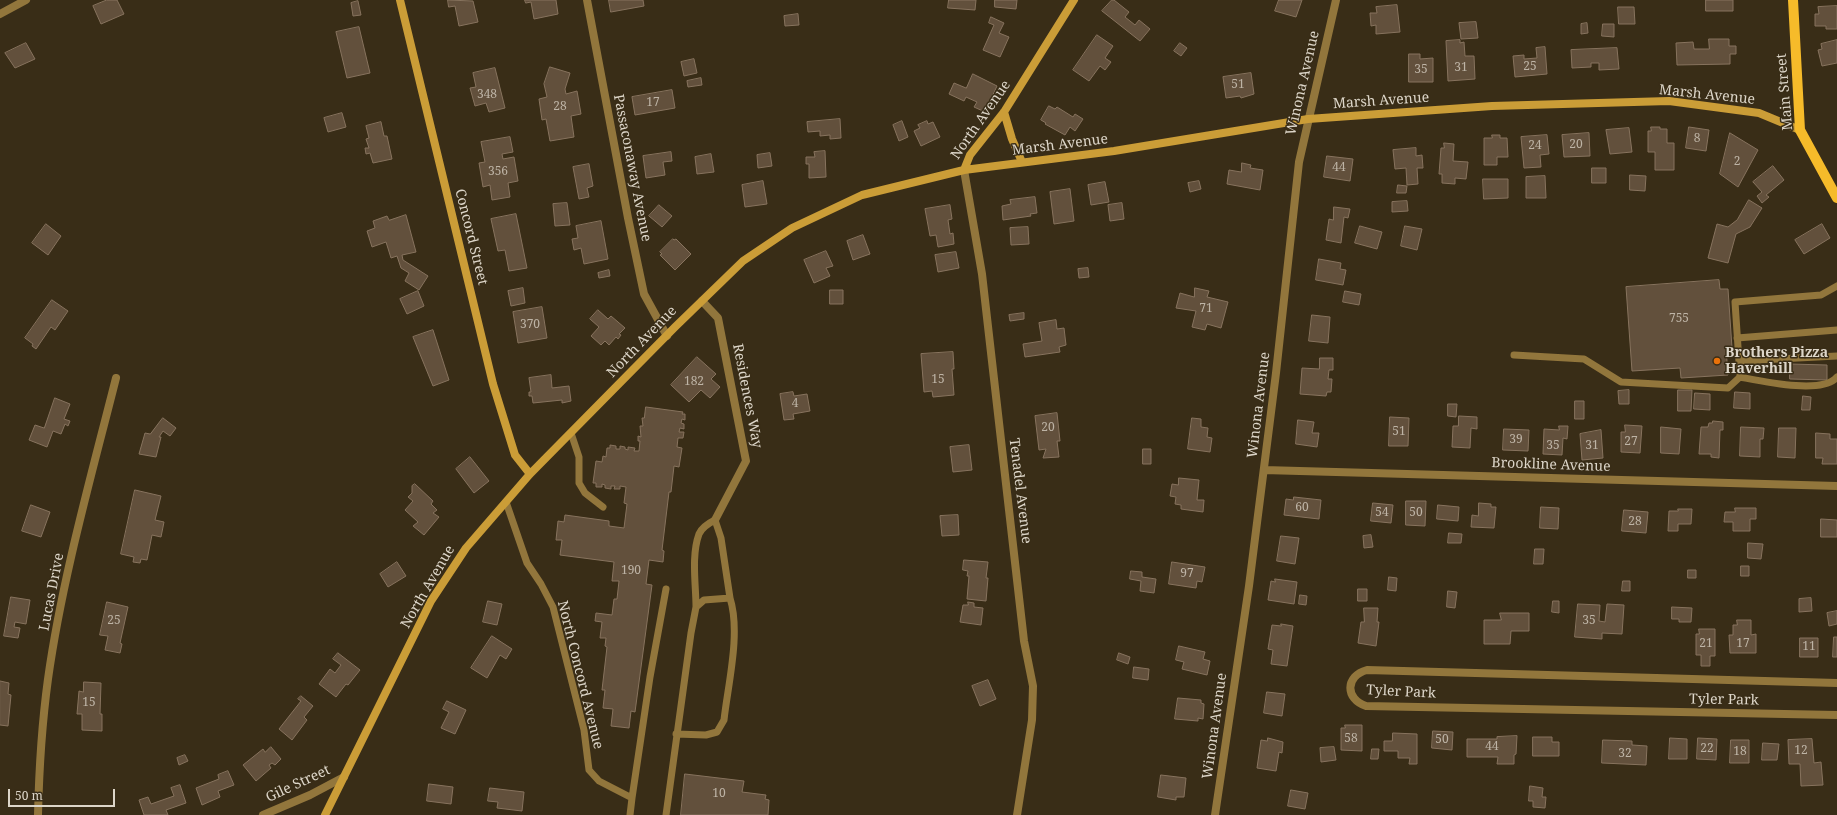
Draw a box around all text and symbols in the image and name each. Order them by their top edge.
street label: Winona Avenue [1283,29,1323,137]
street label: Main Street [1773,53,1797,131]
house number: 25 [1523,60,1537,74]
house number: 31 [1454,61,1468,75]
house number: 35 [1414,63,1428,77]
street label: North Avenue [947,77,1015,163]
house number: 51 [1231,78,1245,92]
street label: Marsh Avenue [1658,82,1756,108]
house number: 348 [477,88,497,102]
street label: Marsh Avenue [1332,89,1430,113]
street label: Passaconaway Avenue [609,93,655,243]
house number: 17 [646,96,660,110]
house number: 28 [553,100,567,114]
street label: Marsh Avenue [1011,131,1109,159]
house number: 8 [1694,132,1700,146]
house number: 20 [1569,138,1583,152]
house number: 24 [1528,139,1542,153]
house number: 2 [1734,155,1740,169]
house number: 44 [1332,161,1346,175]
house number: 356 [488,165,508,179]
street label: Concord Street [451,187,491,287]
house number: 71 [1199,302,1213,316]
street label: North Avenue [604,303,680,381]
house number: 755 [1669,312,1689,326]
house number: 370 [520,318,540,332]
street label: Residences Way [729,342,765,450]
place label: Brothers Pizza Haverhill [1725,345,1828,378]
street label: Winona Avenue [1244,351,1274,459]
marker: Brothers Pizza Haverhill [1712,356,1722,366]
house number: 15 [931,373,945,387]
house number: 182 [684,375,704,389]
house number: 4 [792,397,798,411]
house number: 20 [1041,421,1055,435]
house number: 51 [1392,425,1406,439]
house number: 39 [1509,433,1523,447]
house number: 27 [1624,435,1638,449]
street label: Tenadel Avenue [1005,437,1035,545]
house number: 35 [1546,439,1560,453]
house number: 31 [1585,439,1599,453]
street label: Brookline Avenue [1491,455,1611,475]
house number: 60 [1295,501,1309,515]
house number: 54 [1375,506,1389,520]
house number: 50 [1409,506,1423,520]
house number: 28 [1628,515,1642,529]
street label: North Avenue [398,543,458,631]
street label: Lucas Drive [36,552,68,632]
house number: 190 [621,564,641,578]
house number: 97 [1180,567,1194,581]
street label: North Concord Avenue [553,599,607,751]
house number: 25 [107,614,121,628]
house number: 35 [1582,614,1596,628]
house number: 21 [1699,637,1713,651]
house number: 17 [1736,637,1750,651]
house number: 11 [1802,640,1816,654]
street label: Winona Avenue [1199,672,1231,780]
street label: Tyler Park [1366,682,1436,702]
street label: Tyler Park [1689,691,1759,709]
house number: 15 [82,696,96,710]
house number: 58 [1344,732,1358,746]
house number: 50 [1435,733,1449,747]
house number: 44 [1485,740,1499,754]
house number: 22 [1700,742,1714,756]
house number: 12 [1794,744,1808,758]
house number: 18 [1733,745,1747,759]
house number: 32 [1618,747,1632,761]
street label: Gile Street [263,762,333,806]
scale bar [10,781,117,807]
text: 50 m [15,787,43,804]
house number: 10 [712,787,726,801]

